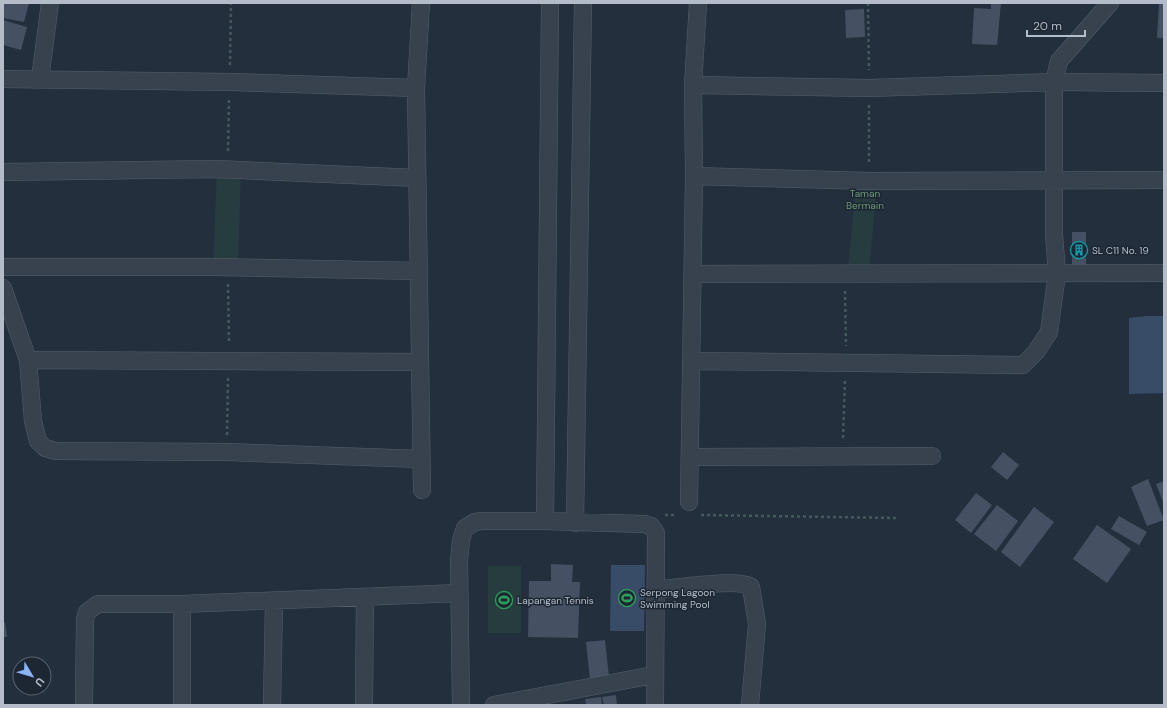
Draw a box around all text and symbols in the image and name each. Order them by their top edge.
scale bar [1027,12,1085,38]
text: 20 m [1033,18,1062,34]
park label: Taman Bermain [846,187,884,212]
building icon: SL C11 No. 19 [1069,240,1089,260]
place label: SL C11 No. 19 [1092,244,1149,257]
place label: Serpong Lagoon Swimming Pool [640,586,715,611]
sports icon: Serpong Lagoon Swimming Pool [617,588,637,608]
sports icon: Lapangan Tennis [494,590,514,610]
place label: Lapangan Tennis [517,594,594,607]
north arrow [12,656,52,696]
text: U [32,675,48,689]

